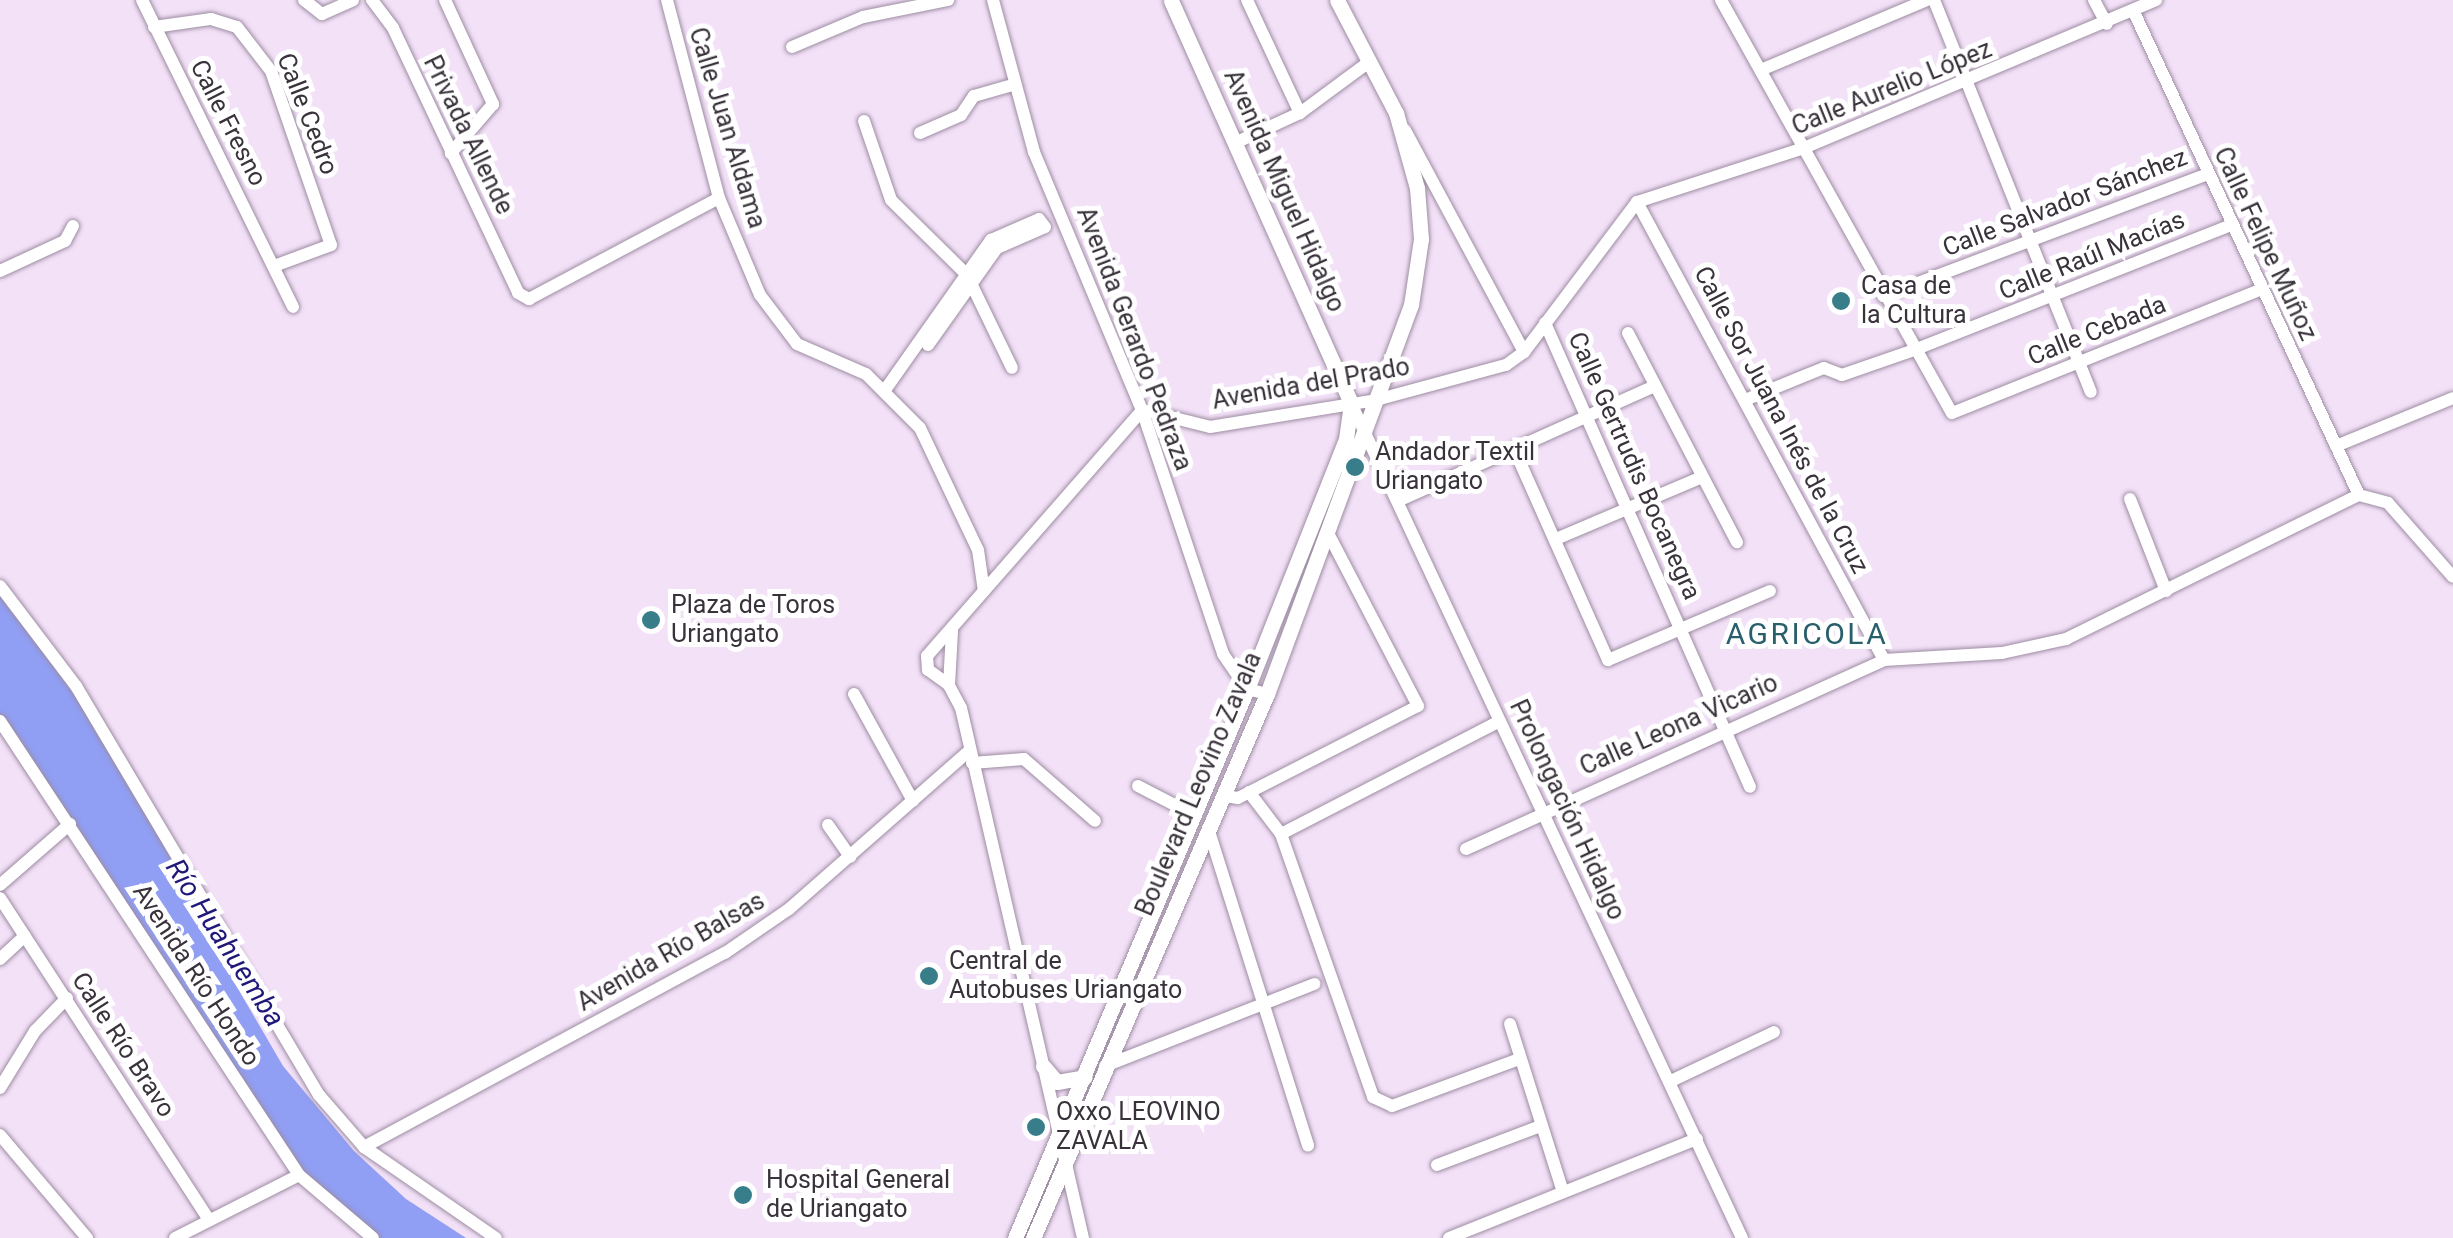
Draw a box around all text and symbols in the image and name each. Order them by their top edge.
street label: Calle Juan Aldama [682,24,772,232]
street label: Calle Aurelio López [1788,34,1996,142]
street label: Calle Cedro [270,49,344,179]
street label: Privada Allende [417,51,519,219]
street label: Calle Fresno [183,55,273,191]
street label: Avenida Miguel Hidalgo [1217,65,1351,317]
street label: Calle Salvador Sánchez [1939,143,2191,263]
street label: Calle Felipe Muñoz [2207,143,2323,345]
street label: Avenida Gerardo Pedraza [1070,203,1198,475]
street label: Calle Raúl Macías [1995,205,2189,307]
street label: Calle Sor Juana Inés de la Cruz [1687,261,1875,579]
place label: Casa de la Cultura [1861,272,1967,331]
marker: Casa de la Cultura [1830,290,1852,312]
street label: Calle Cebada [2024,290,2170,372]
street label: Calle Gertrudis Bocanegra [1561,328,1707,604]
street label: Avenida del Prado [1210,352,1412,416]
place label: Andador Textil Uriangato [1375,438,1536,497]
marker: Andador Textil Uriangato [1344,456,1366,478]
place label: Plaza de Toros Uriangato [671,591,836,650]
marker: Plaza de Toros Uriangato [640,609,662,631]
district label: AGRICOLA [1726,616,1888,652]
street label: Boulevard Leovino Zavala [1130,648,1268,920]
street label: Calle Leona Vicario [1575,668,1783,782]
street label: Prolongación Hidalgo [1503,695,1631,925]
water label: Río Huahuemba [158,853,292,1033]
street label: Avenida Río Hondo [126,878,266,1072]
street label: Avenida Río Balsas [572,886,770,1018]
place label: Central de Autobuses Uriangato [949,947,1182,1006]
marker: Central de Autobuses Uriangato [918,965,940,987]
street label: Calle Río Bravo [65,967,181,1123]
place label: Oxxo LEOVINO ZAVALA [1056,1098,1221,1157]
marker: Oxxo LEOVINO ZAVALA [1025,1116,1047,1138]
place label: Hospital General de Uriangato [766,1166,950,1225]
marker: Hospital General de Uriangato [730,1182,756,1208]

